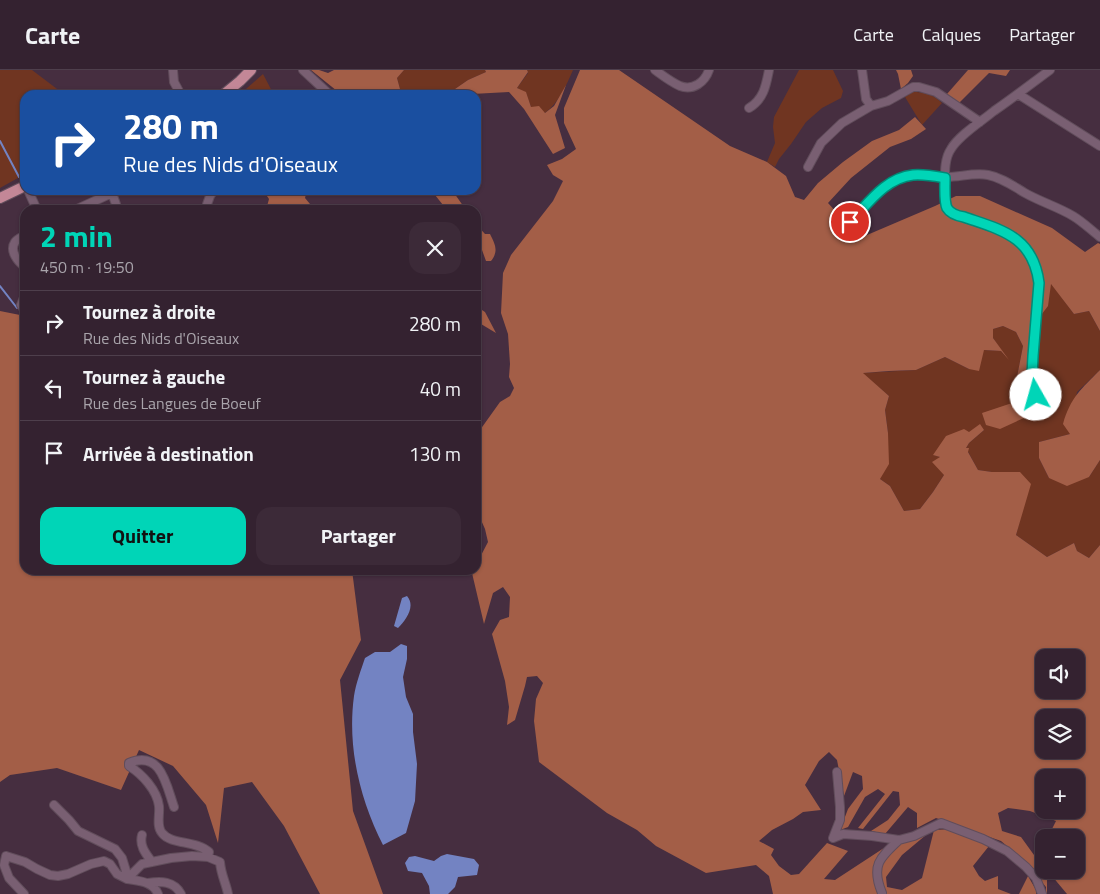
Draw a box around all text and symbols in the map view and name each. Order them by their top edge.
text: Carte [25,17,80,53]
text: Carte [853,21,894,48]
text: Calques [922,21,981,48]
text: Partager [1009,21,1075,48]
text: 280 m [123,99,219,153]
icon: right [40,110,105,175]
text: Rue des Nids d'Oiseaux [123,147,338,181]
pin [829,201,871,243]
icon: arrive [836,208,864,236]
text: 2 min [40,213,113,259]
button: close [409,222,461,274]
text: 450 m · 19:50 [40,255,134,279]
text: Tournez à droite [83,297,215,326]
icon: right [40,309,68,337]
text: 280 m [409,309,461,338]
text: Rue des Nids d'Oiseaux [83,326,239,350]
text: Tournez à gauche [83,362,225,391]
position arrow [1009,368,1061,420]
icon: left [40,374,68,402]
text: 40 m [420,374,461,403]
text: Rue des Langues de Boeuf [83,391,261,415]
icon: arrive [40,439,68,467]
text: Arrivée à destination [83,439,254,468]
text: 130 m [409,439,461,468]
button: Quitter [40,507,246,565]
button: Partager [256,507,461,565]
map controls [1035,649,1085,879]
button: sound [1035,649,1085,699]
button: layers [1035,709,1085,759]
button: + [1035,769,1085,819]
button: − [1035,829,1085,879]

